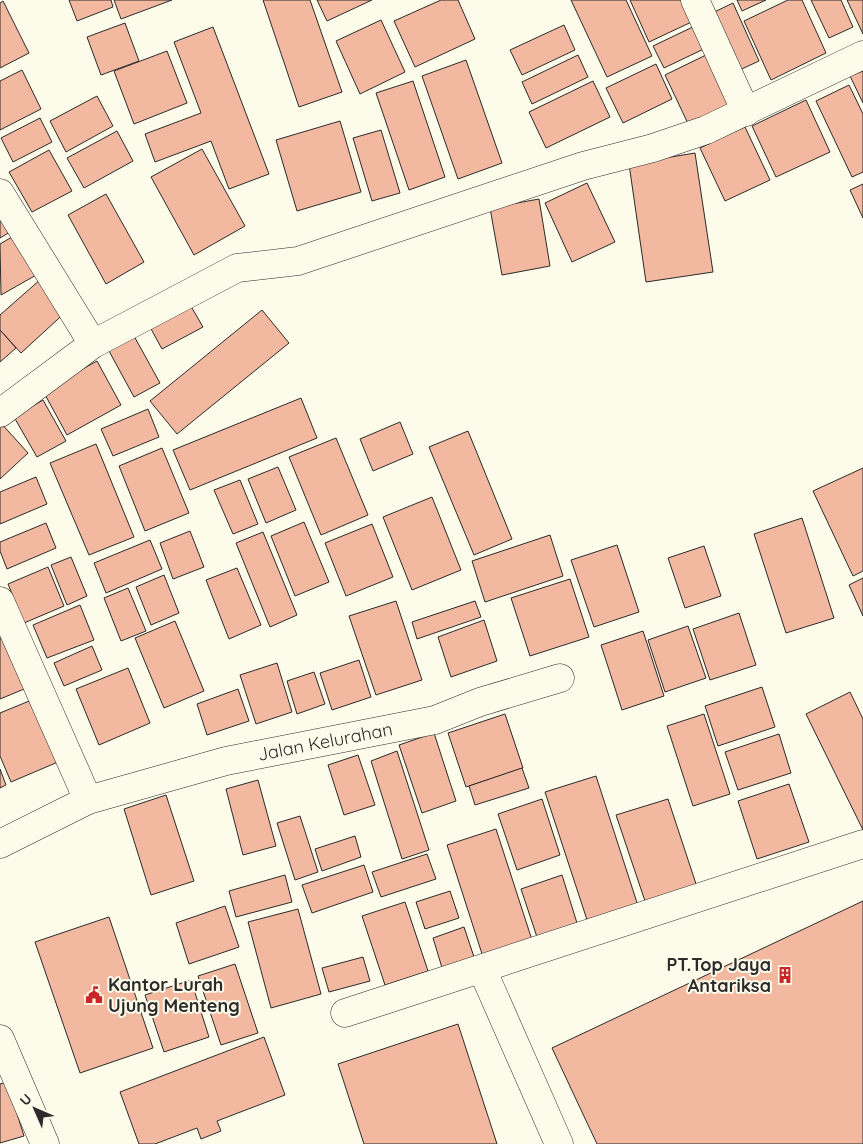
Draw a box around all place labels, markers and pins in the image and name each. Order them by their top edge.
place label: PT.Top Jaya Antariksa [666,953,771,997]
building icon: PT.Top Jaya Antariksa [775,965,795,985]
place label: Kantor Lurah Ujung Menteng [108,973,240,1017]
public building icon: Kantor Lurah Ujung Menteng [84,985,104,1005]

